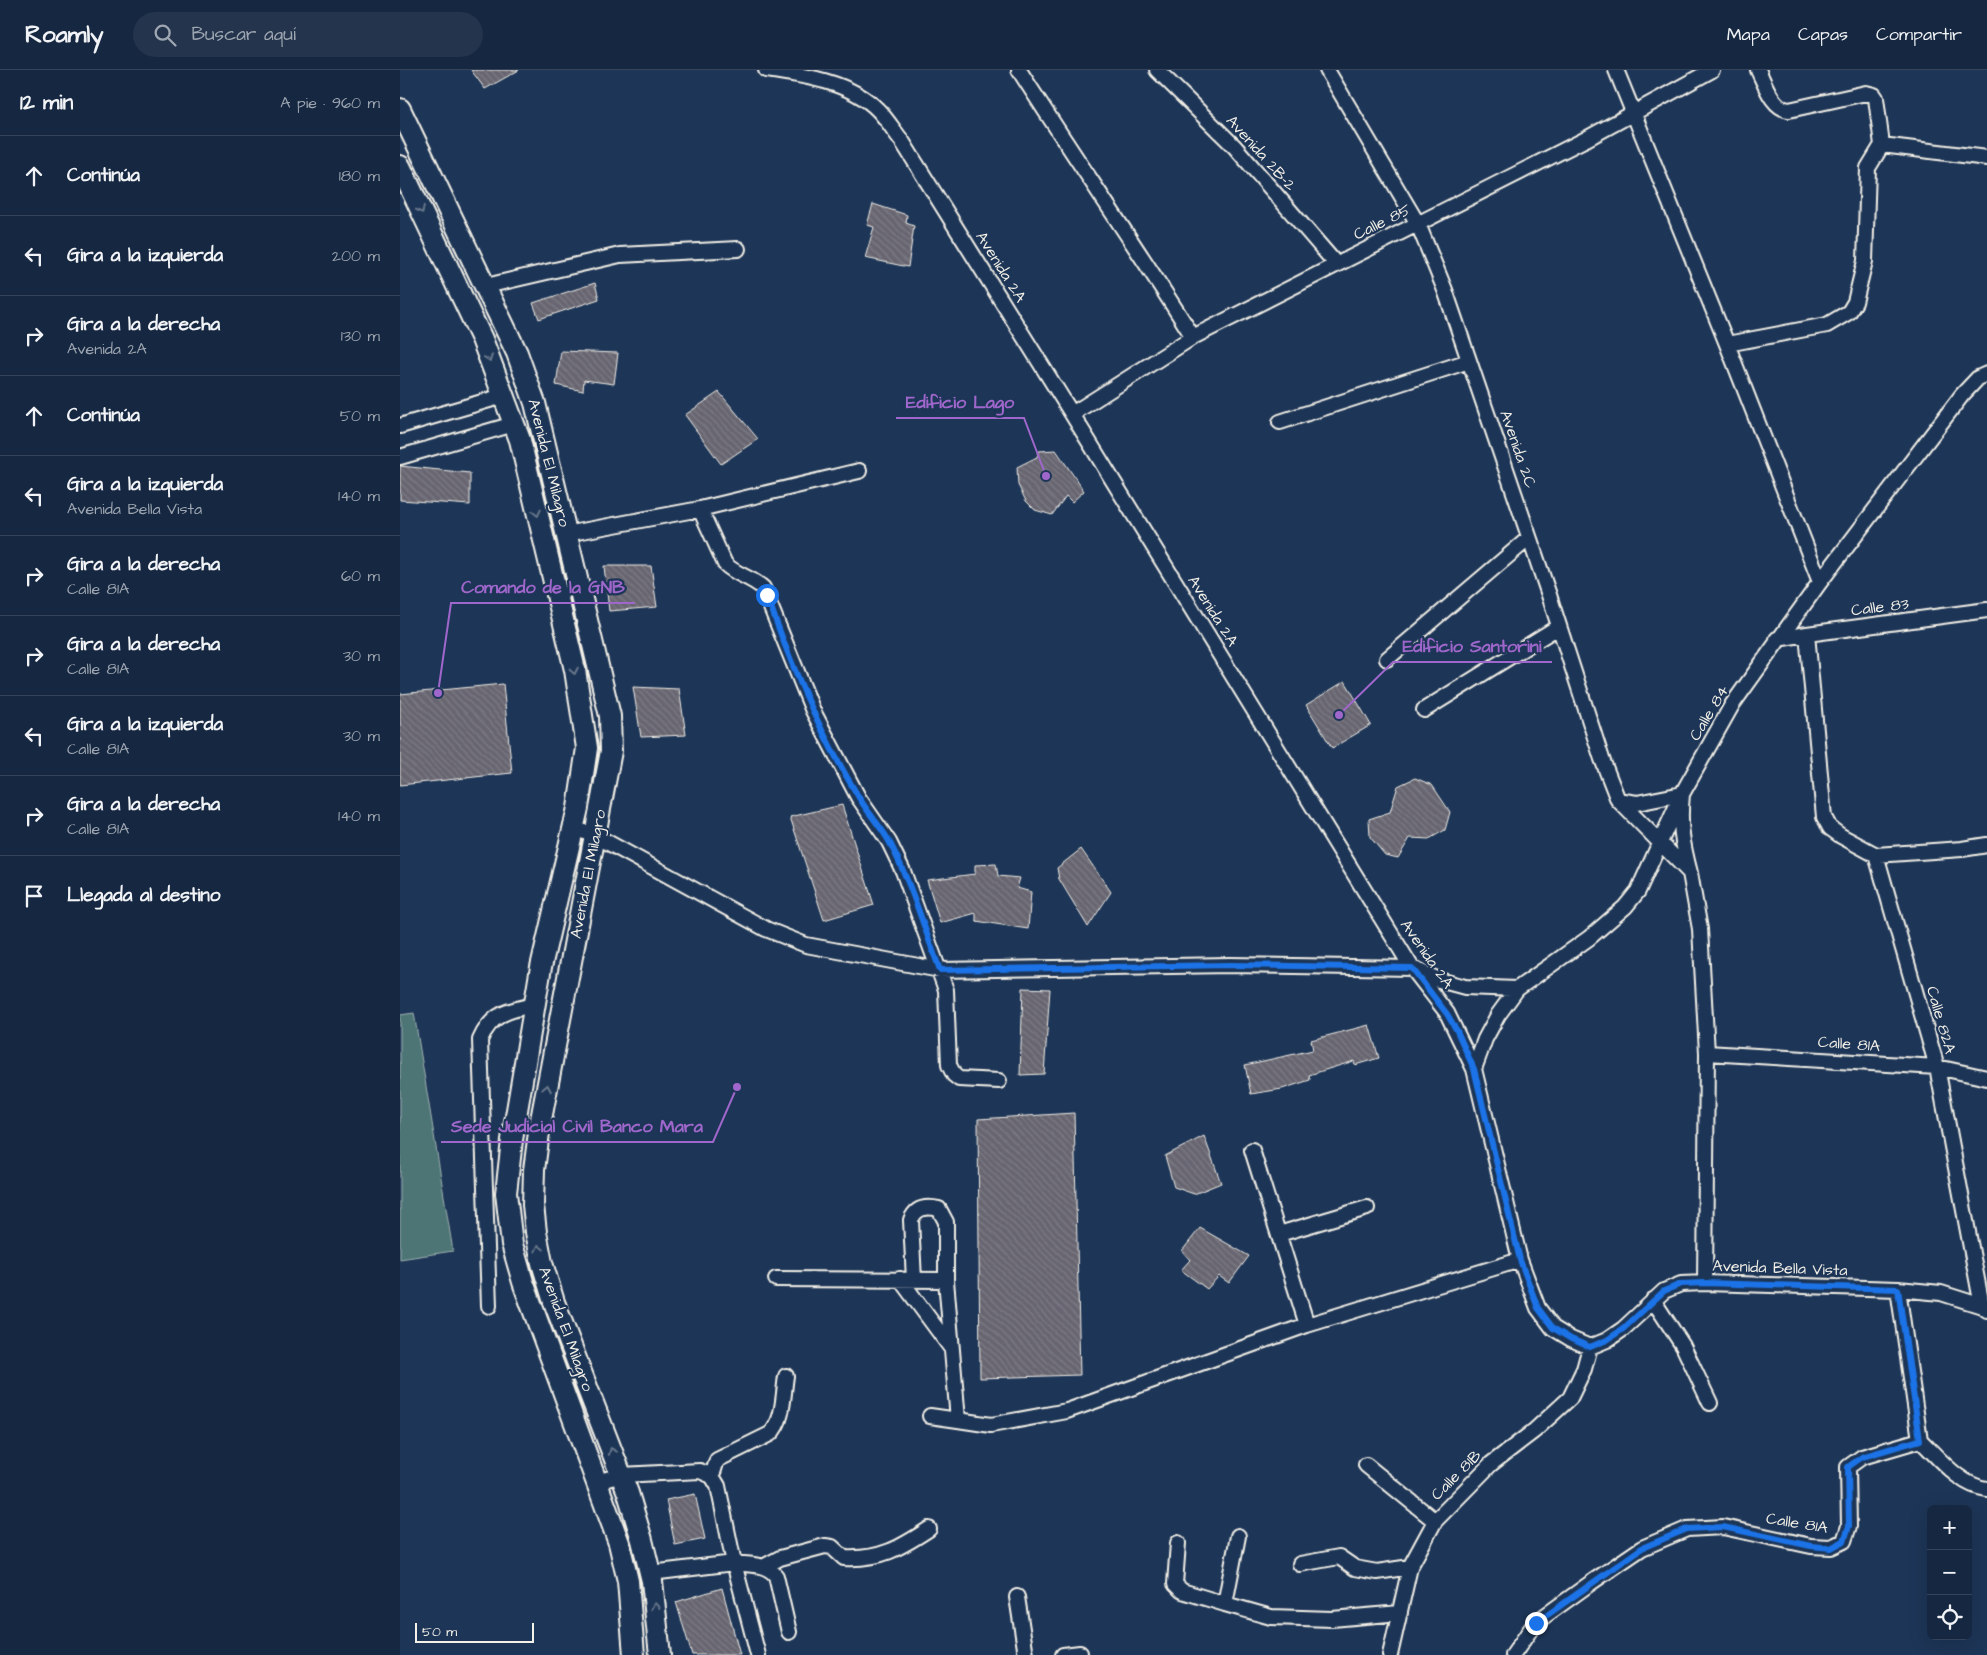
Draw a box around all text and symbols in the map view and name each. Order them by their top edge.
search box [133,12,483,57]
text: Roamly [25,18,103,52]
icon: search [151,21,179,49]
text: Buscar aquí [191,21,296,48]
text: Mapa [1727,22,1770,47]
text: Capas [1798,22,1848,47]
text: Compartir [1876,22,1962,47]
text: 12 min [20,88,73,117]
text: A pie · 960 m [280,92,380,114]
street label: Avenida 2B-2 [1221,110,1301,196]
icon: ahead [20,162,48,190]
text: Continúa [67,162,140,189]
text: 180 m [339,165,380,187]
street label: Calle 85 [1350,198,1415,245]
one-way arrow [415,205,425,214]
street label: Avenida 2A [971,227,1031,307]
icon: left [20,242,48,270]
text: Gira a la izquierda [67,242,223,269]
text: 200 m [332,245,380,267]
text: Gira a la derecha [67,311,220,338]
icon: right [20,322,48,350]
text: 130 m [341,325,380,347]
text: Avenida 2A [67,338,147,360]
one-way arrow [483,353,493,362]
callout: Edificio Lago [896,385,1024,418]
text: Edificio Lago [906,390,1015,416]
street label: Avenida El Milagro [521,397,576,530]
icon: ahead [20,402,48,430]
text: Continúa [67,402,140,429]
text: 50 m [340,405,380,427]
street label: Avenida 2C [1494,407,1542,491]
text: Gira a la izquierda [67,471,223,498]
icon: left [20,482,48,510]
text: 140 m [338,485,380,507]
text: Avenida Bella Vista [67,498,202,520]
one-way arrow [531,508,542,517]
text: Gira a la derecha [67,551,220,578]
icon: right [20,562,48,590]
text: 60 m [341,565,380,587]
callout: Comando de la GNB [451,570,635,603]
street label: Avenida 2A [1183,571,1243,651]
text: Comando de la GNB [461,575,625,600]
text: Calle 81A [67,578,129,600]
route start [756,584,779,607]
street label: Calle 83 [1850,593,1910,621]
callout: Edificio Santorini [1393,629,1552,662]
text: Gira a la derecha [67,631,220,658]
text: Edificio Santorini [1403,634,1542,659]
icon: right [20,642,48,670]
text: 30 m [343,645,380,667]
text: Calle 81A [67,658,129,680]
one-way arrow [569,667,579,675]
street label: Calle 84 [1684,681,1734,745]
text: Gira a la izquierda [67,711,223,738]
icon: left [20,722,48,750]
text: 30 m [343,725,380,747]
text: Calle 81A [67,738,129,760]
text: Gira a la derecha [67,791,220,818]
icon: right [20,802,48,830]
text: 140 m [338,805,380,827]
street label: Avenida El Milagro [565,808,612,941]
text: Calle 81A [67,818,129,840]
icon: arrive [20,882,48,910]
text: Llegada al destino [67,882,220,909]
street label: Avenida 2A [1395,915,1459,993]
street label: Calle 82A [1921,984,1961,1056]
street label: Calle 81A [1817,1031,1881,1057]
one-way arrow [541,1083,552,1092]
callout: Sede Judicial Civil Banco Mara [441,1109,713,1142]
text: Sede Judicial Civil Banco Mara [450,1114,704,1139]
one-way arrow [534,1244,545,1253]
street label: Avenida Bella Vista [1712,1255,1848,1281]
street label: Avenida El Milagro [532,1264,599,1395]
street label: Calle 81B [1426,1444,1487,1505]
one-way arrow [607,1447,617,1455]
map controls [1927,1505,1972,1640]
button: + [1927,1505,1972,1550]
street label: Calle 81A [1765,1507,1829,1539]
button: − [1927,1550,1972,1595]
button: locate [1927,1595,1972,1640]
one-way arrow [650,1602,661,1610]
route end [1525,1612,1548,1635]
scale bar [415,1620,534,1643]
text: 50 m [422,1622,457,1642]

